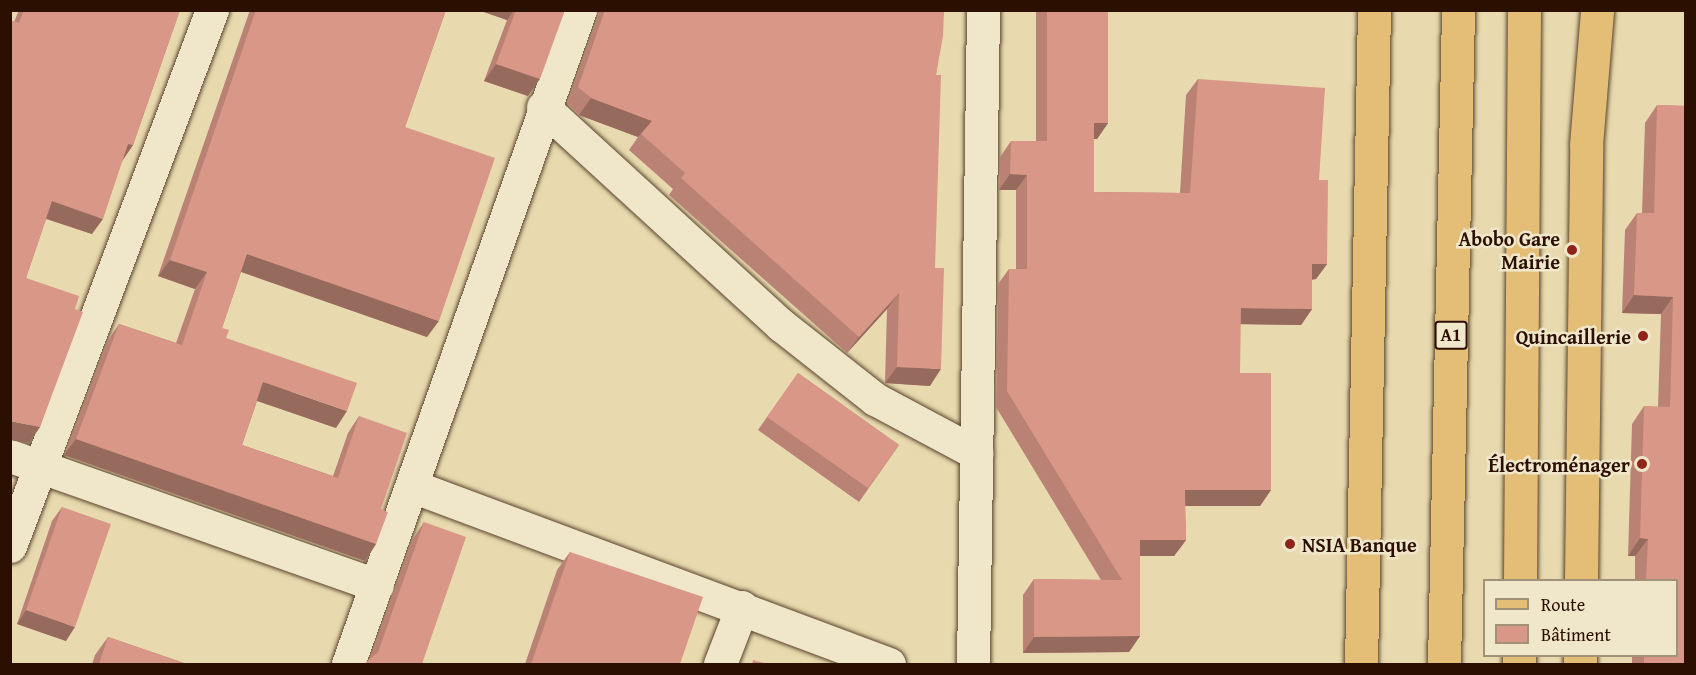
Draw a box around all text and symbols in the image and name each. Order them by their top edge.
place label: Abobo Gare Mairie [1459,226,1560,273]
marker: Abobo Gare Mairie [1565,243,1579,257]
road number: A1 [1434,320,1468,350]
place label: Quincaillerie [1516,324,1631,348]
marker: Quincaillerie [1636,329,1650,343]
place label: Électroménager [1488,452,1630,476]
marker: Électroménager [1635,457,1649,471]
place label: NSIA Banque [1302,532,1417,556]
marker: NSIA Banque [1283,537,1297,551]
legend [1483,579,1678,657]
text: Route [1541,591,1585,618]
text: Bâtiment [1541,621,1611,648]

